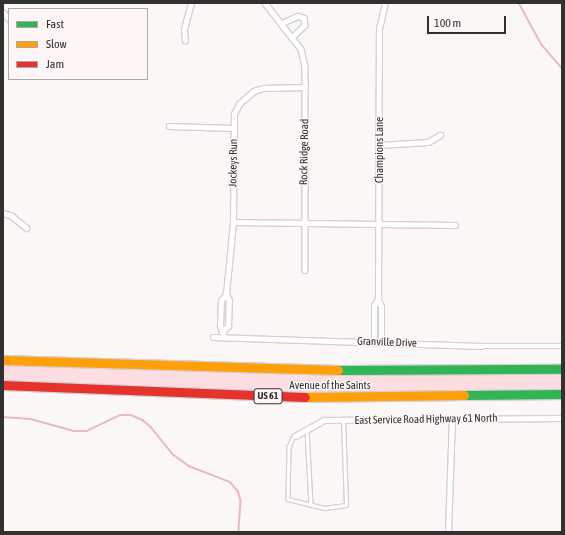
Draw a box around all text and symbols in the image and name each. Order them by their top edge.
legend [8,8,148,80]
scale bar [429,8,508,34]
text: 100 m [434,16,461,30]
text: Fast [46,17,64,31]
text: Slow [46,37,67,51]
text: Jam [46,57,64,71]
street label: Champions Lane [372,117,386,183]
street label: Rock Ridge Road [297,119,311,185]
street label: Jockeys Run [226,139,240,187]
street label: Granville Drive [357,334,417,350]
street label: Avenue of the Saints [289,378,371,392]
road number: US 61 [253,388,283,404]
street label: East Service Road Highway 61 North [354,411,498,427]

